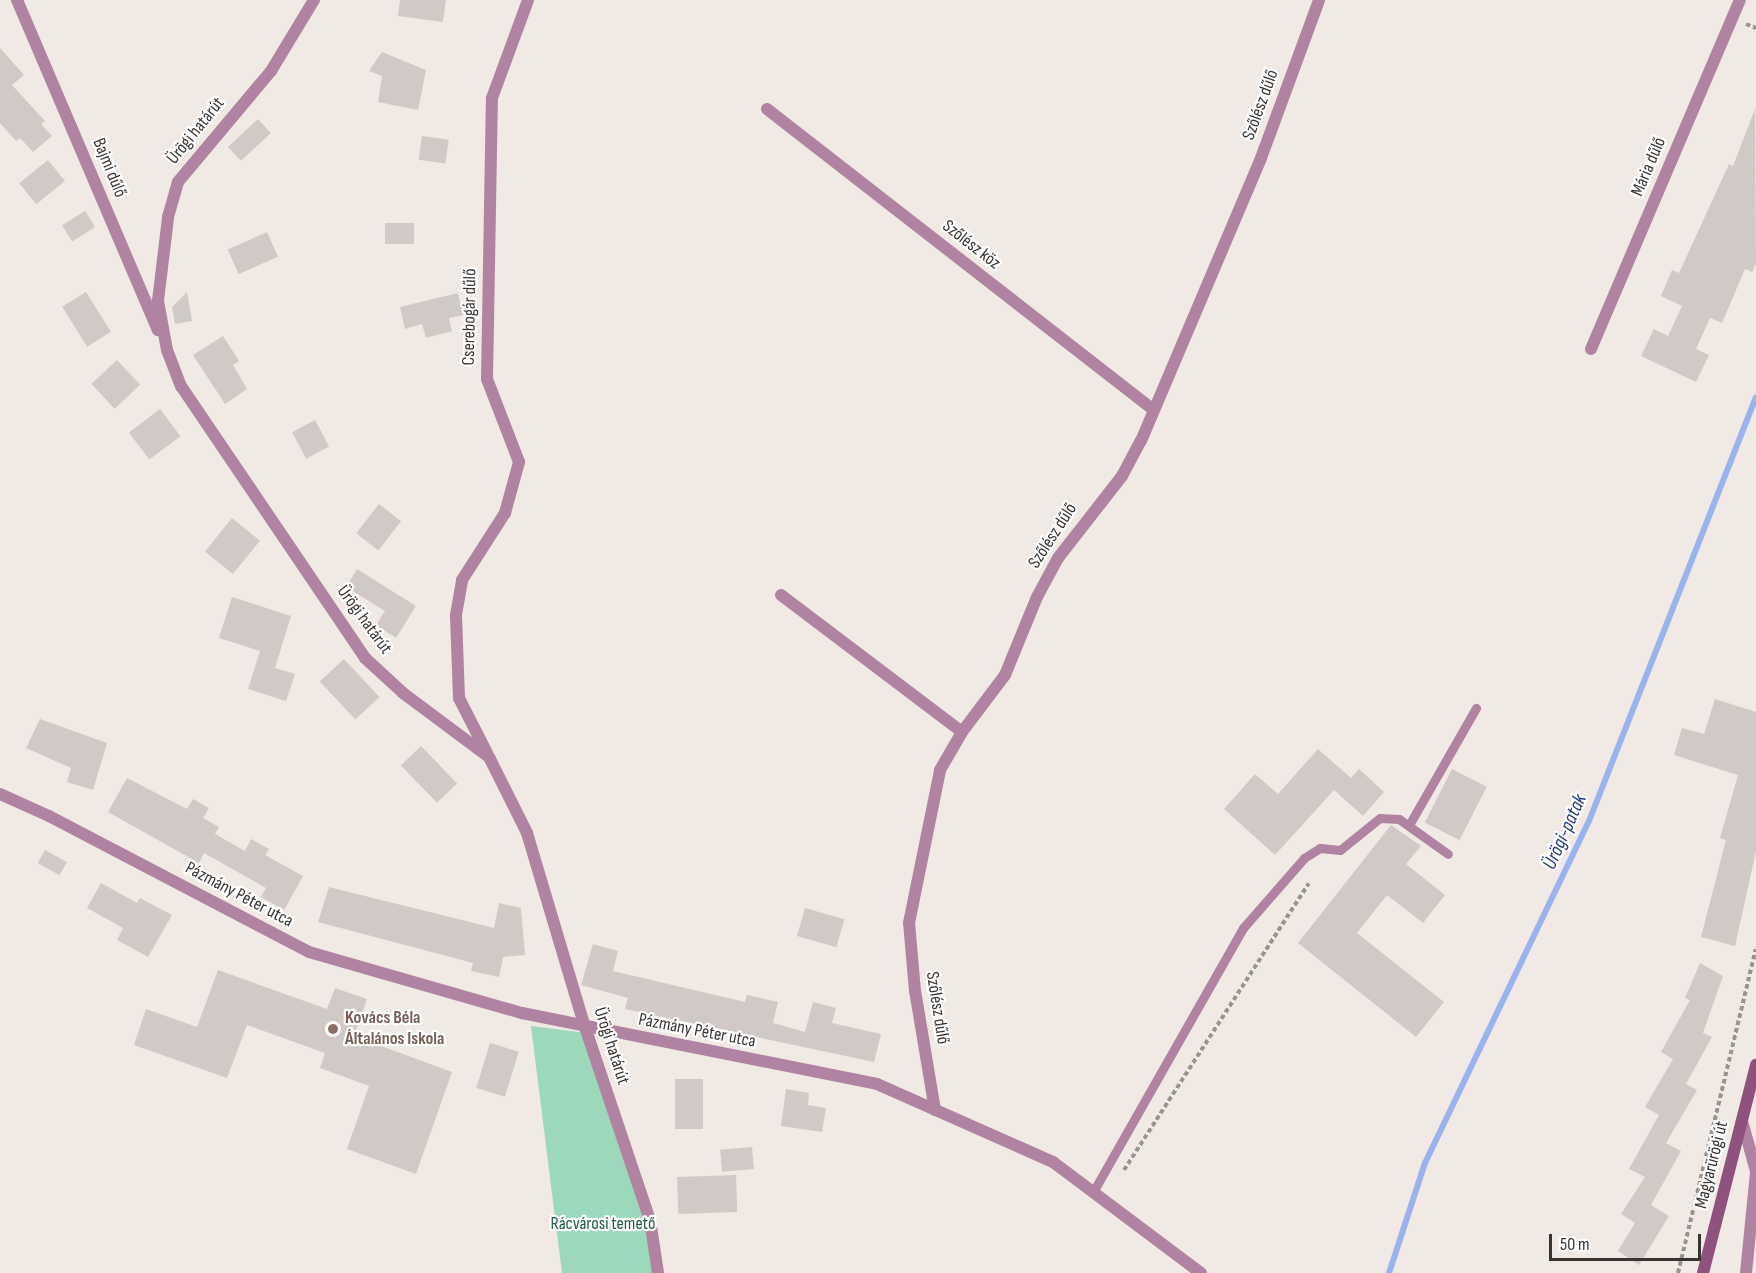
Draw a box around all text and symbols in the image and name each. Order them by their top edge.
street label: Szőlész dűlő [1238,67,1284,143]
street label: Ürögi határút [163,93,229,169]
street label: Mária dűlő [1627,134,1671,200]
street label: Bajmi dűlő [87,135,131,201]
street label: Szőlész köz [938,216,1004,274]
street label: Cserebogár dűlő [458,268,482,366]
street label: Szőlész dűlő [1024,499,1082,573]
street label: Ürögi határút [332,581,396,659]
water label: Ürögi-patak [1538,791,1592,873]
street label: Pázmány Péter utca [181,858,297,932]
street label: Szőlész dűlő [921,970,953,1046]
street label: Ürögi határút [588,1005,634,1087]
place label: Kovács Béla Általános Iskola [345,1008,444,1050]
street label: Pázmány Péter utca [637,1009,757,1053]
marker: Kovács Béla Általános Iskola [326,1022,340,1036]
street label: Magyarürögi út [1691,1119,1733,1211]
park label: Rácvárosi temető [551,1213,655,1235]
scale bar [1552,1222,1704,1260]
text: 50 m [1560,1234,1590,1255]

